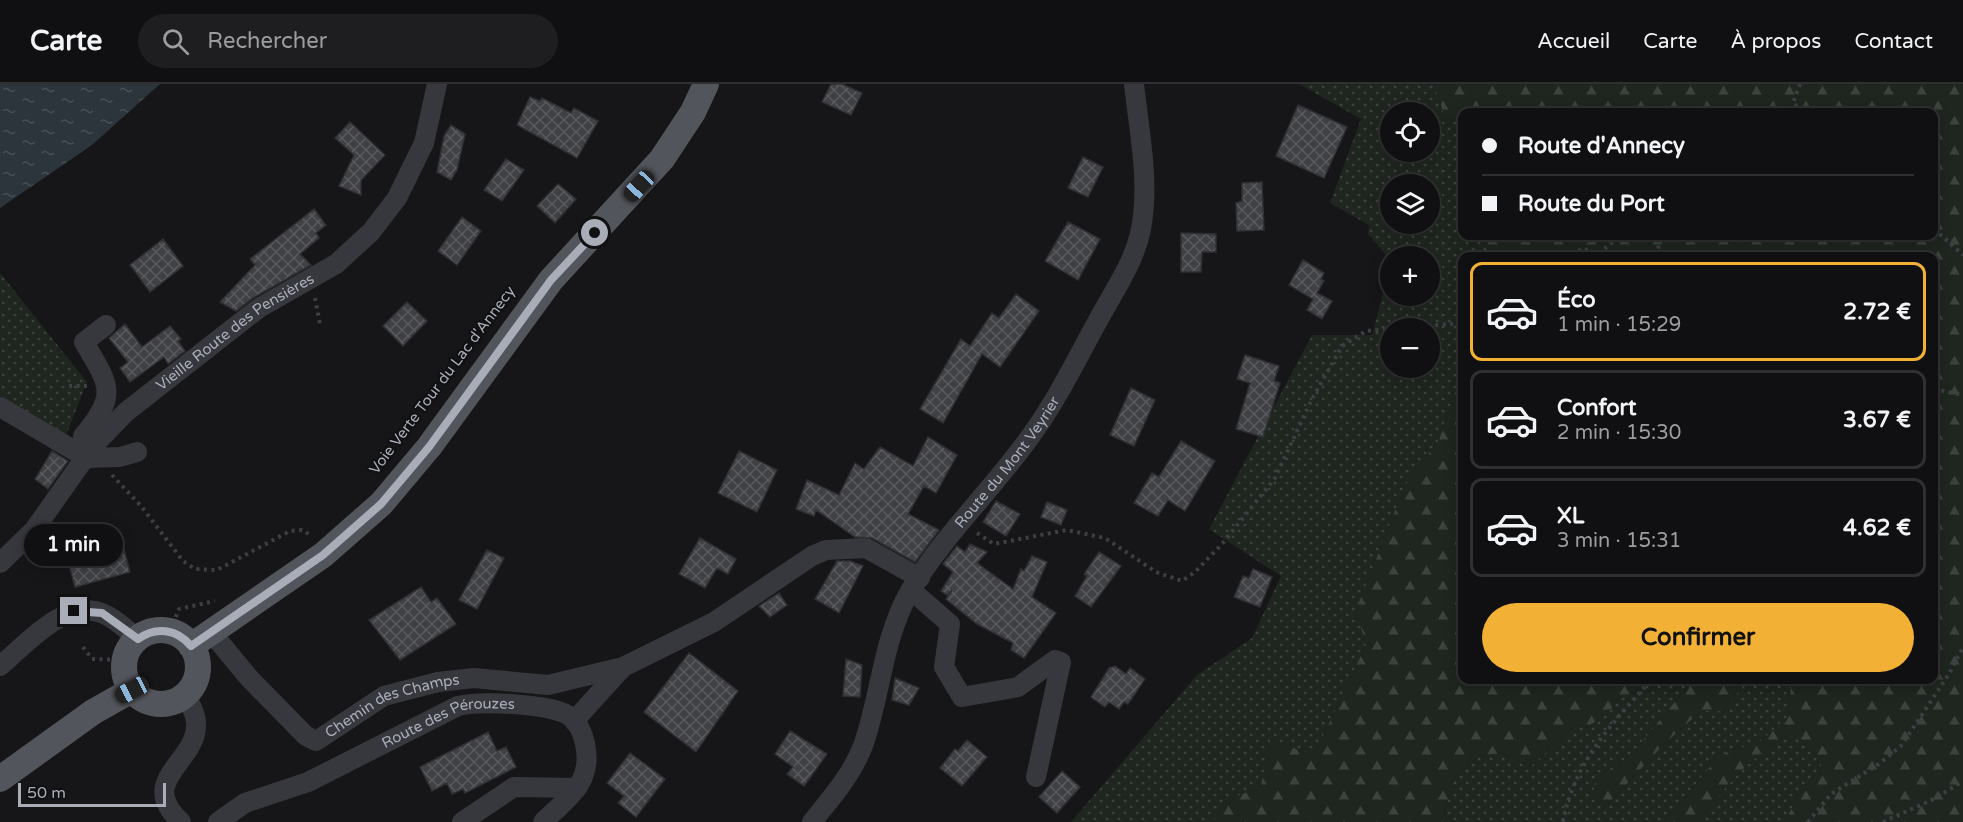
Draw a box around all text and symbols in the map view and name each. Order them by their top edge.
search box [138,14,558,68]
text: Carte [30,24,102,58]
icon: search [159,25,192,58]
text: Rechercher [207,28,327,54]
text: Accueil [1537,29,1610,54]
text: Carte [1643,29,1697,54]
text: À propos [1730,29,1821,54]
text: Contact [1854,29,1933,54]
map controls [1380,102,1440,378]
button: locate [1380,102,1440,162]
text: Route d'Annecy [1518,133,1685,159]
car [620,167,658,205]
button: layers [1380,174,1440,234]
text: Route du Port [1518,191,1665,217]
route start [581,219,608,246]
button: + [1380,246,1440,306]
street label: Vieille Route des Pensières [152,269,317,394]
street label: Voie Verte Tour du Lac d'Annecy [365,282,519,478]
icon: car [1485,285,1539,339]
text: Éco [1557,287,1596,313]
text: 2.72 € [1843,299,1911,325]
text: 1 min · 15:29 [1557,313,1681,337]
button: − [1380,318,1440,378]
street label: Route du Mont Veyrier [951,393,1064,531]
icon: car [1485,393,1539,447]
text: Confort [1557,395,1636,421]
text: 3.67 € [1843,407,1911,433]
text: 2 min · 15:30 [1557,421,1681,445]
icon: car [1485,501,1539,555]
text: XL [1557,503,1584,529]
text: 4.62 € [1843,515,1911,541]
callout: 1 min [25,524,124,566]
text: 3 min · 15:31 [1557,529,1681,553]
text: 1 min [47,533,100,557]
route end [60,597,87,624]
button: Confirmer [1482,603,1914,672]
street label: Chemin des Champs [322,671,460,741]
car [112,674,152,706]
street label: Route des Pérouzes [379,694,515,752]
scale bar [18,780,166,808]
text: 50 m [27,783,66,803]

